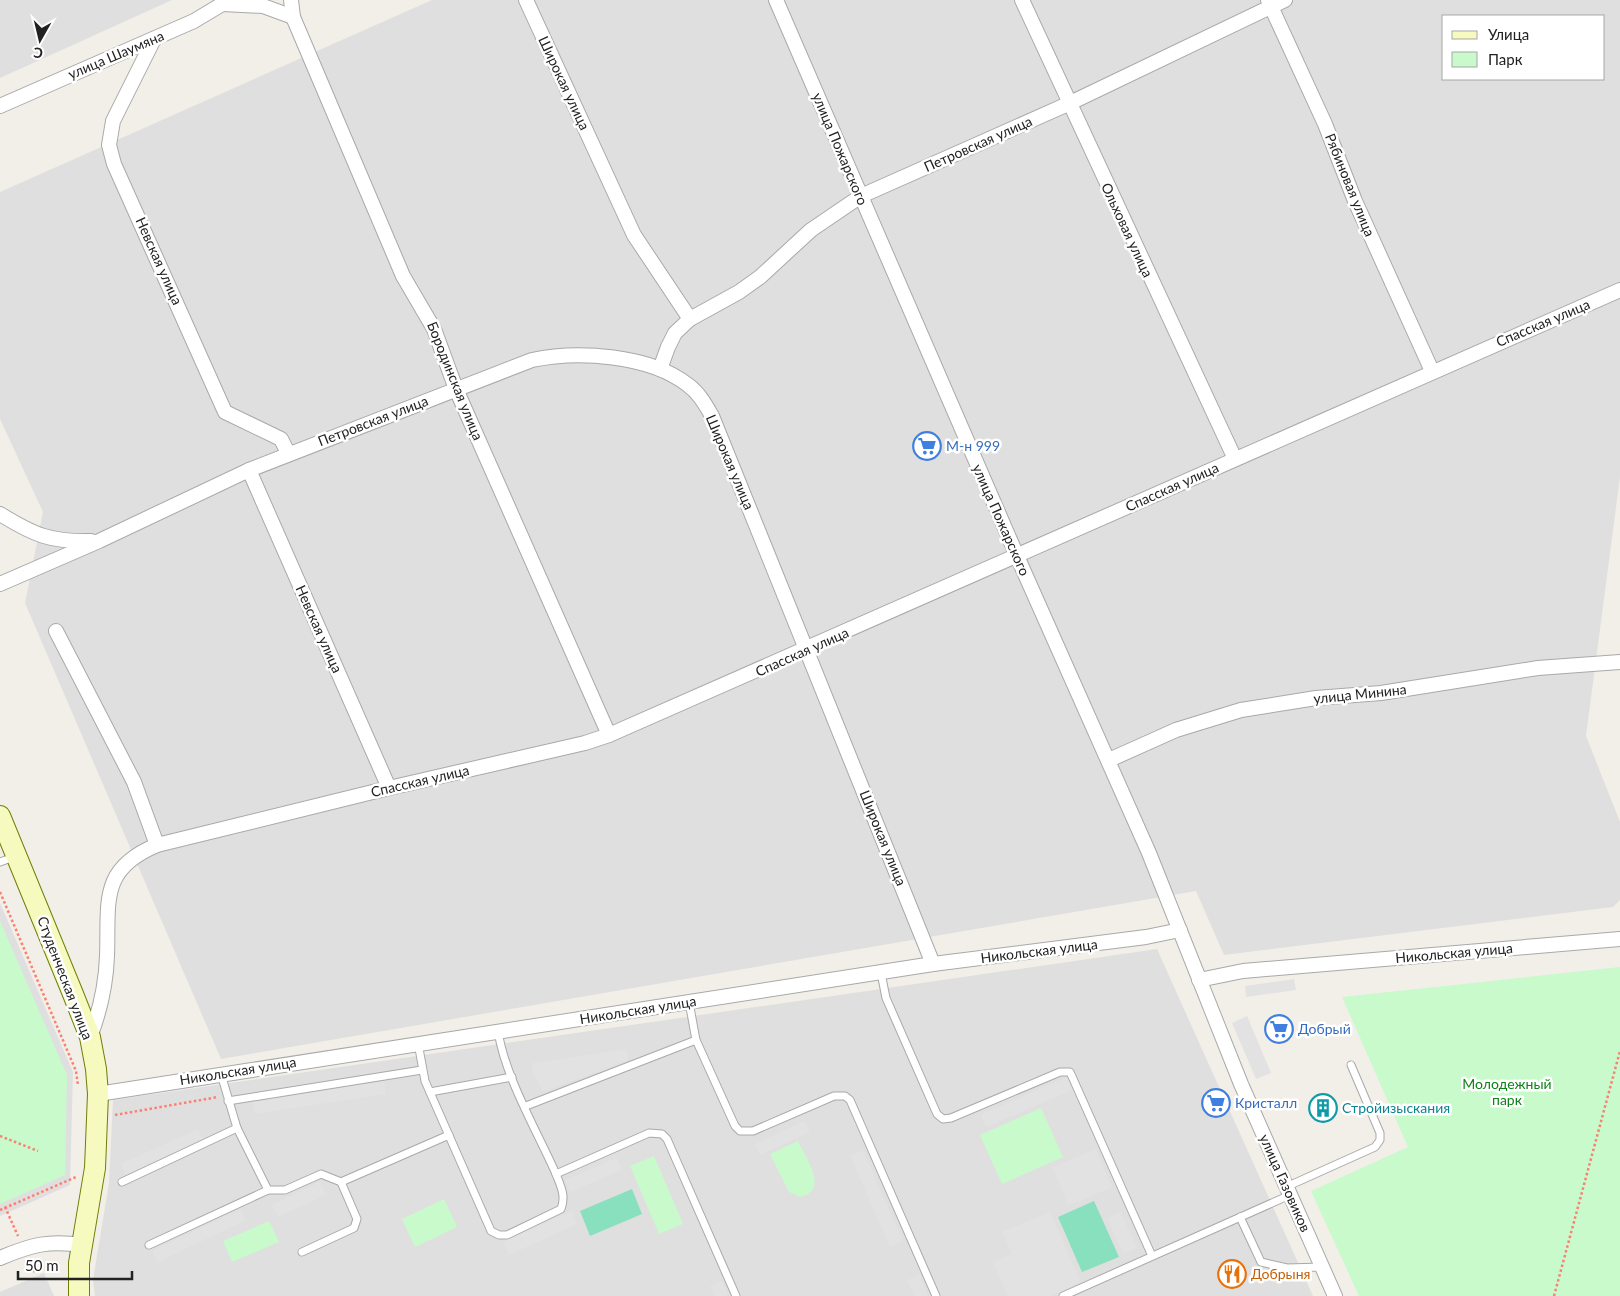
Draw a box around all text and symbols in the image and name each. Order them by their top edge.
north arrow [15,15,65,65]
legend [1442,15,1605,80]
text: Улица [1488,25,1529,43]
street label: улица Шаумяна [65,27,166,82]
street label: Широкая улица [535,33,594,133]
text: С [32,44,44,62]
text: Парк [1488,50,1523,68]
street label: улица Пожарского [809,90,872,208]
street label: Петровская улица [921,112,1035,175]
street label: Рябиновая улица [1322,131,1379,239]
street label: Ольховая улица [1098,180,1157,280]
street label: Невская улица [132,214,186,307]
street label: Спасская улица [1493,295,1592,350]
street label: Бородинская улица [424,319,487,443]
street label: Петровская улица [315,392,430,449]
street label: Широкая улица [703,412,758,512]
supermarket icon: М-н 999 [912,431,942,461]
place label: М-н 999 [946,437,1000,454]
street label: Спасская улица [1123,458,1221,515]
street label: улица Пожарского [969,461,1034,578]
street label: Невская улица [292,582,346,675]
street label: Спасская улица [753,623,851,680]
street label: улица Минина [1313,680,1407,707]
street label: Спасская улица [369,761,471,800]
street label: Широкая улица [857,787,910,888]
street label: Студенческая улица [34,914,97,1042]
street label: Никольская улица [979,935,1098,966]
street label: Никольская улица [1395,939,1513,966]
street label: Никольская улица [578,992,697,1027]
supermarket icon: Добрый [1264,1014,1294,1044]
place label: Добрый [1298,1020,1351,1037]
street label: Никольская улица [178,1053,297,1088]
park label: Молодежный парк [1462,1075,1552,1108]
supermarket icon: Кристалл [1201,1088,1231,1118]
building icon: Стройизыскания [1308,1093,1338,1123]
place label: Кристалл [1235,1094,1297,1111]
place label: Стройизыскания [1342,1099,1450,1116]
street label: улица Газовиков [1256,1131,1315,1234]
scale bar [18,1248,131,1280]
text: 50 m [25,1256,59,1274]
restaurant icon: Добрыня [1217,1259,1247,1289]
place label: Добрыня [1251,1265,1310,1282]

